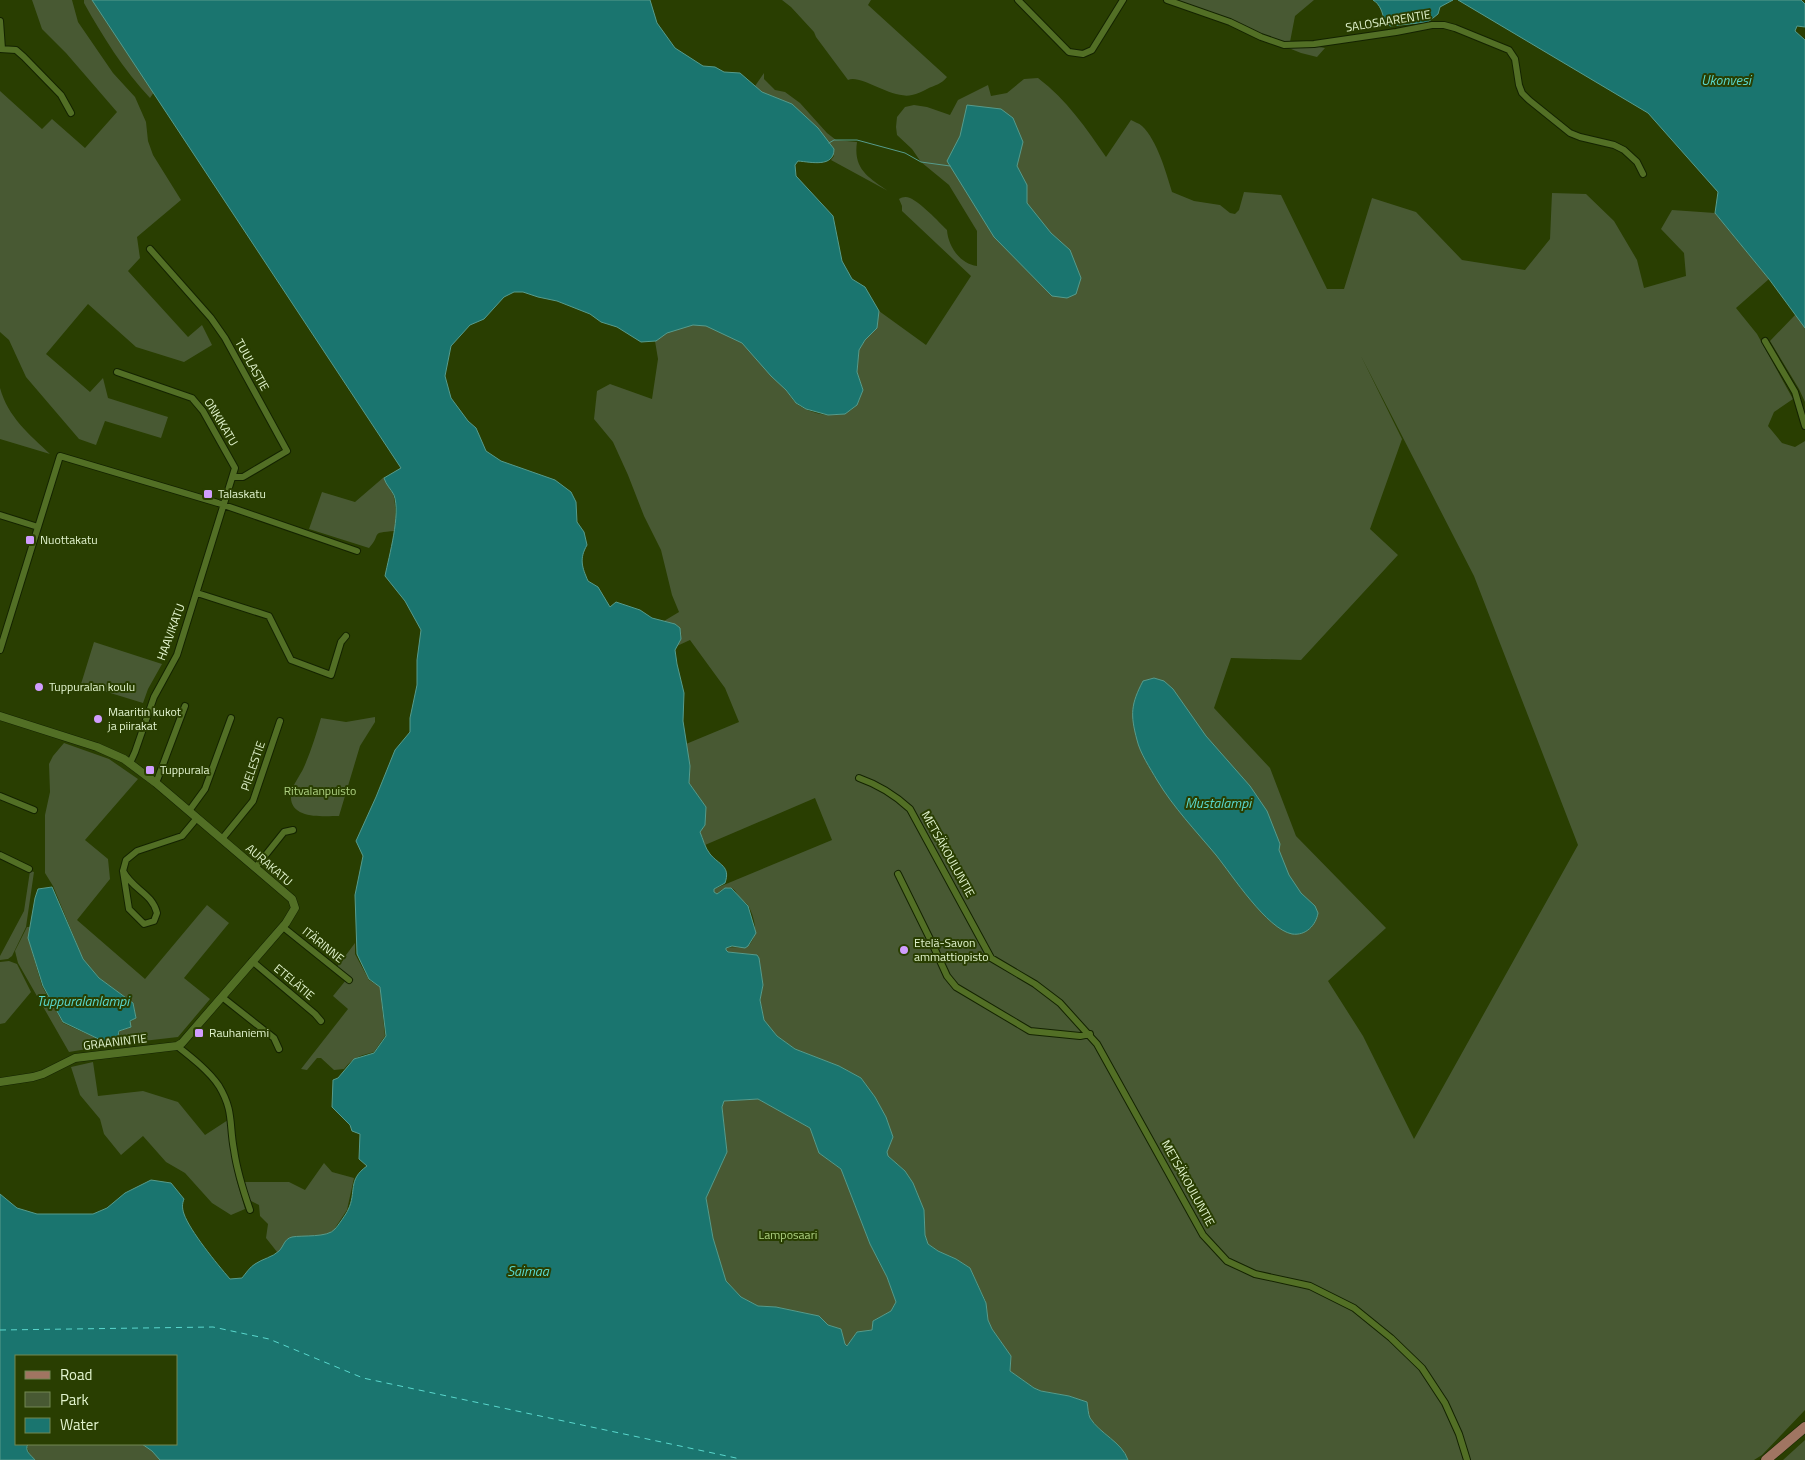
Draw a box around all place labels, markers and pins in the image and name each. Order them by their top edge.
place label: Talaskatu [218,484,266,503]
marker: Talaskatu [202,488,214,500]
place label: Nuottakatu [40,530,98,549]
marker: Nuottakatu [24,534,36,546]
place label: Tuppuralan koulu [49,677,135,696]
marker: Tuppuralan koulu [33,681,45,693]
place label: Maaritin kukot ja piirakat [107,702,182,735]
marker: Maaritin kukot ja piirakat [92,713,104,725]
place label: Tuppurala [160,760,210,779]
marker: Tuppurala [144,764,156,776]
place label: Etelä-Savon ammattiopisto [914,933,989,966]
marker: Etelä-Savon ammattiopisto [898,944,910,956]
place label: Rauhaniemi [209,1023,269,1042]
marker: Rauhaniemi [193,1027,205,1039]

